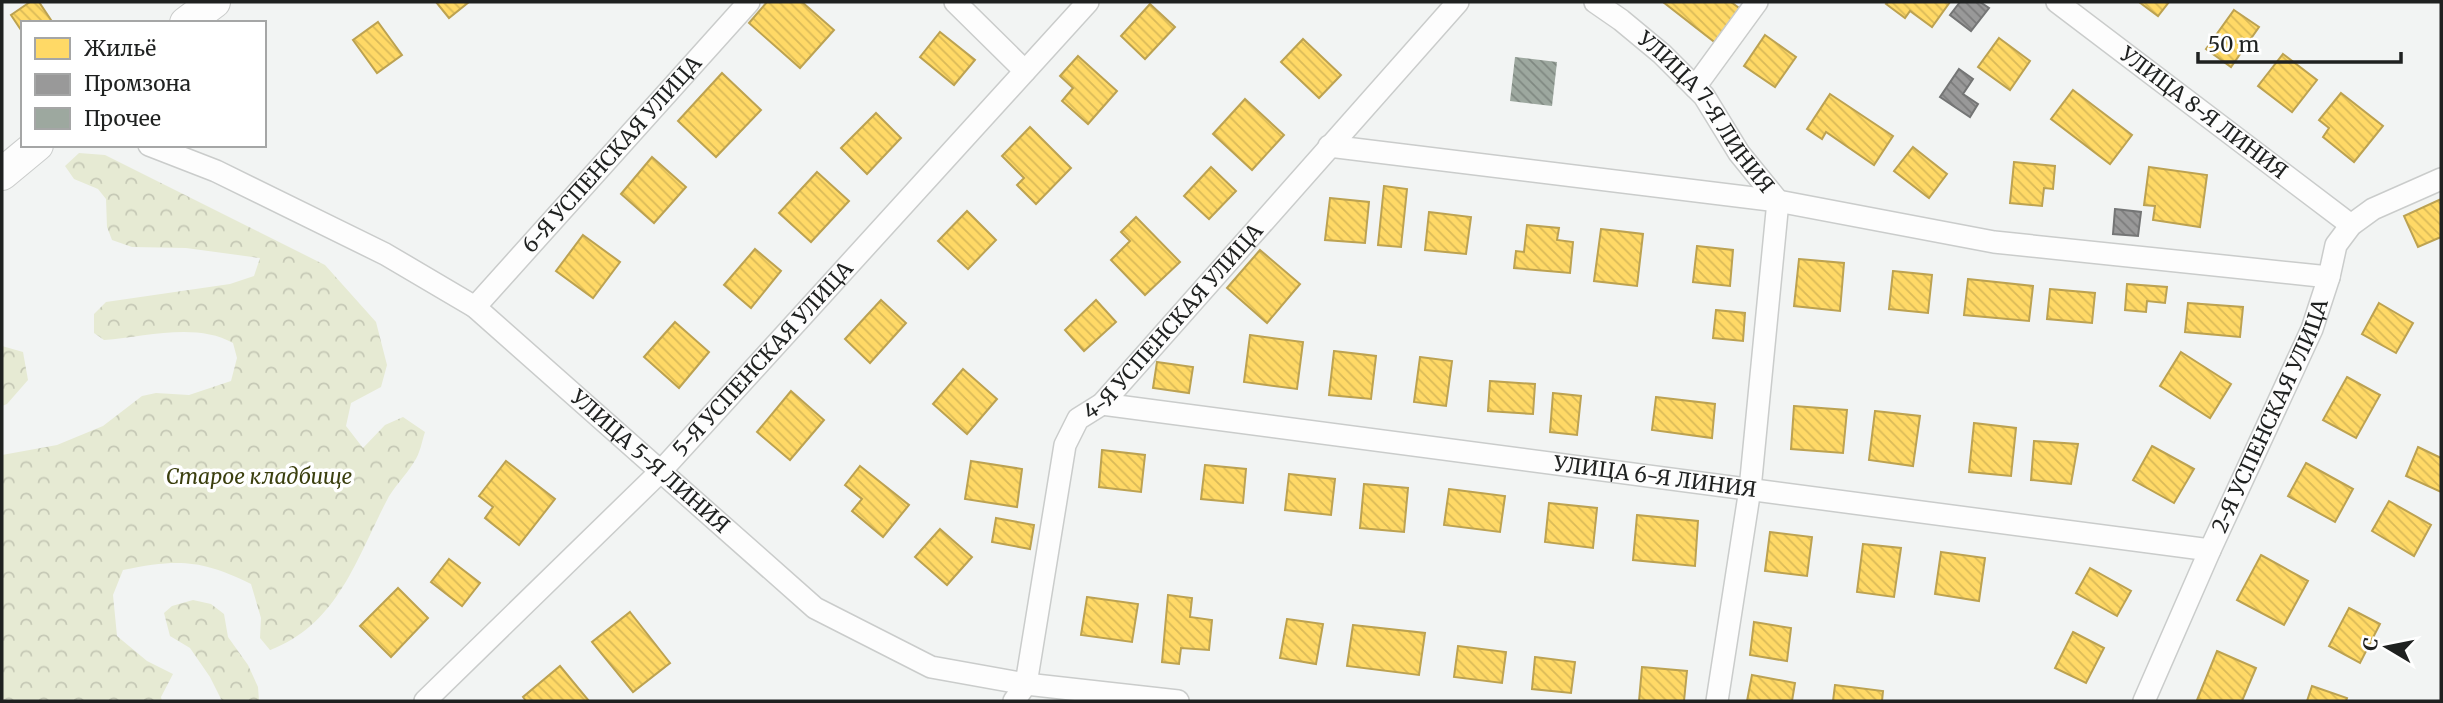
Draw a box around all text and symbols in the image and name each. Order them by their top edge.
legend [21,21,266,147]
scale bar [2198,21,2401,65]
street label: УЛИЦА 7-Я ЛИНИЯ [1631,25,1780,198]
text: 50 m [2208,31,2259,58]
text: Жильё [84,35,156,62]
street label: УЛИЦА 8-Я ЛИНИЯ [2114,40,2293,185]
street label: 6-Я УСПЕНСКАЯ УЛИЦА [516,50,707,258]
text: Промзона [84,70,191,97]
text: Прочее [84,105,161,132]
street label: 4-Я УСПЕНСКАЯ УЛИЦА [1078,218,1269,425]
street label: 5-Я УСПЕНСКАЯ УЛИЦА [667,255,859,462]
street label: 2-Я УСПЕНСКАЯ УЛИЦА [2206,295,2334,537]
street label: УЛИЦА 5-Я ЛИНИЯ [564,383,735,539]
street label: УЛИЦА 6-Я ЛИНИЯ [1551,450,1758,503]
park label: Старое кладбище [166,463,352,490]
north arrow [2352,612,2422,682]
text: С [2357,636,2383,652]

